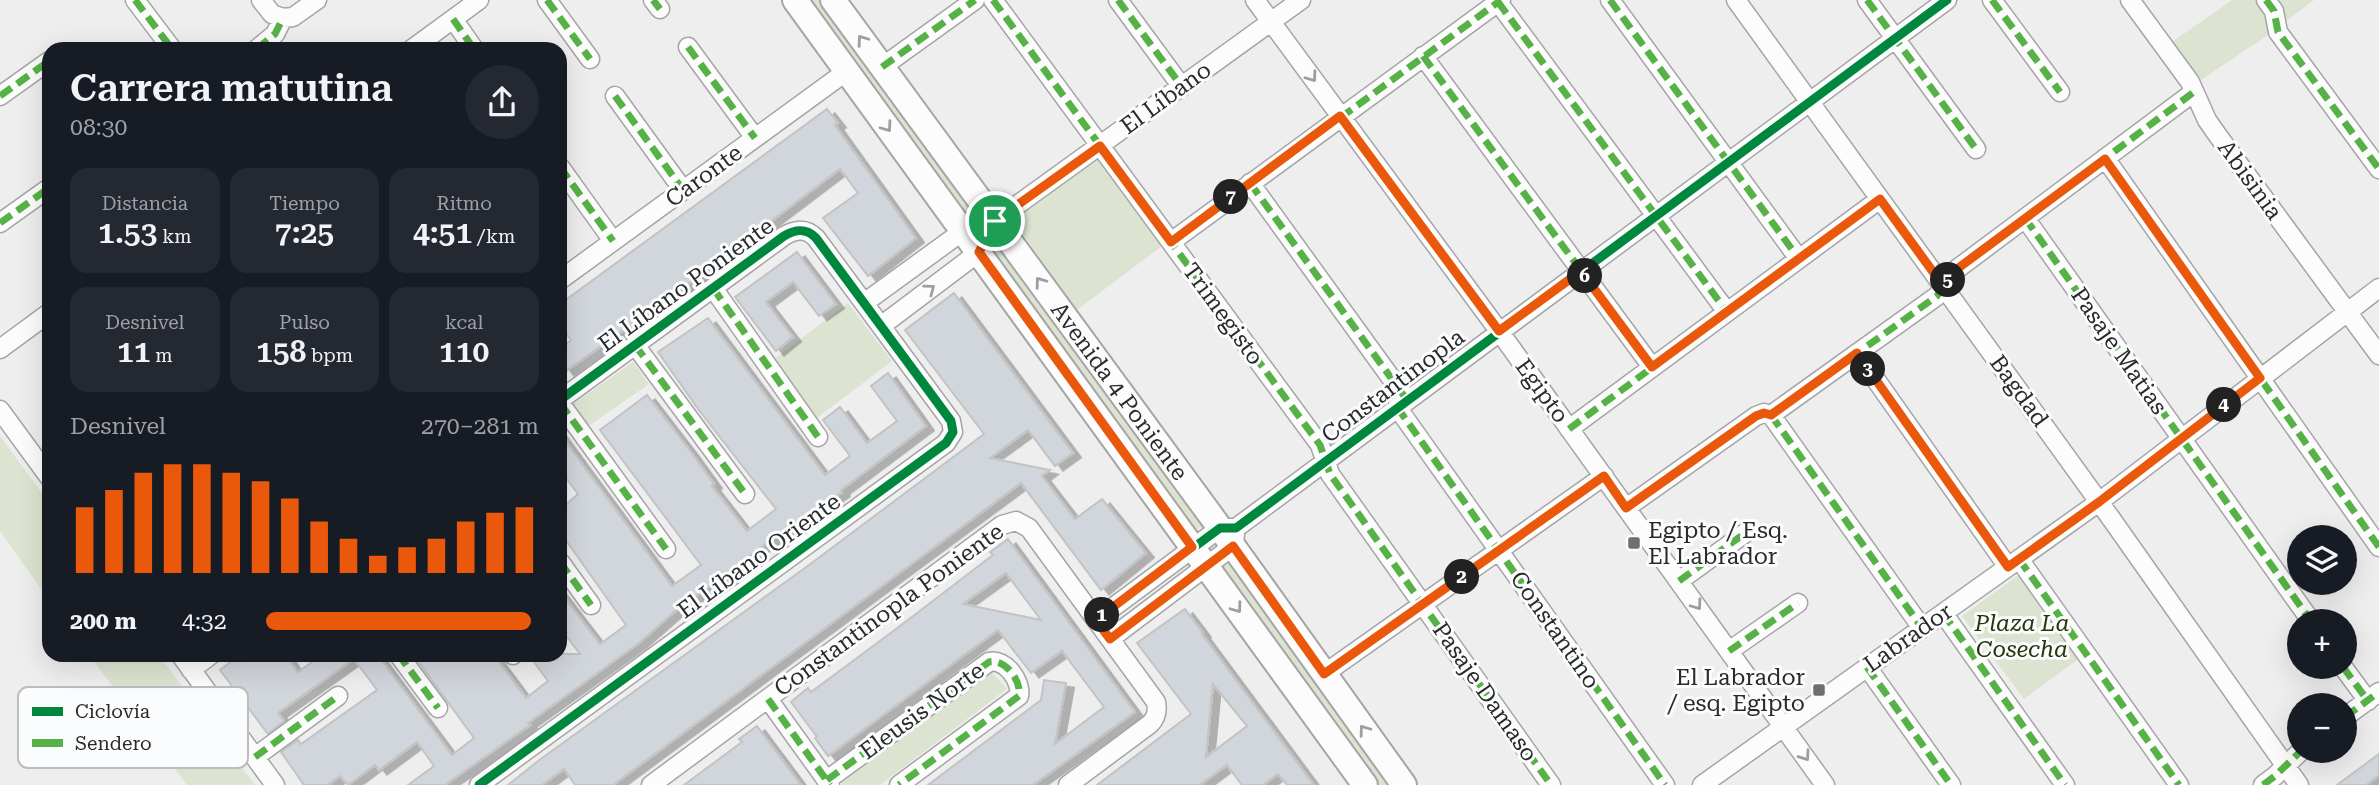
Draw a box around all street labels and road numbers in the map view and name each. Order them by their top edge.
street label: El Líbano [1115,56,1217,140]
street label: Abisinia [2212,135,2288,225]
street label: Caronte [660,139,748,213]
street label: El Líbano Poniente [593,212,779,358]
street label: Trimegisto [1177,258,1269,370]
street label: Pasaje Matias [2065,282,2173,420]
street label: Avenida 4 Poniente [1046,297,1194,485]
street label: Constantinopla [1316,323,1470,448]
street label: Bagdad [1984,350,2054,432]
street label: Egipto [1510,354,1574,428]
street label: El Líbano Oriente [672,488,846,624]
street label: Constantinopla Poniente [769,518,1009,702]
street label: Constantino [1505,566,1605,694]
street label: Labrador [1859,598,1957,678]
street label: Pasaje Damaso [1427,617,1543,767]
street label: Eleusis Norte [855,657,989,765]

